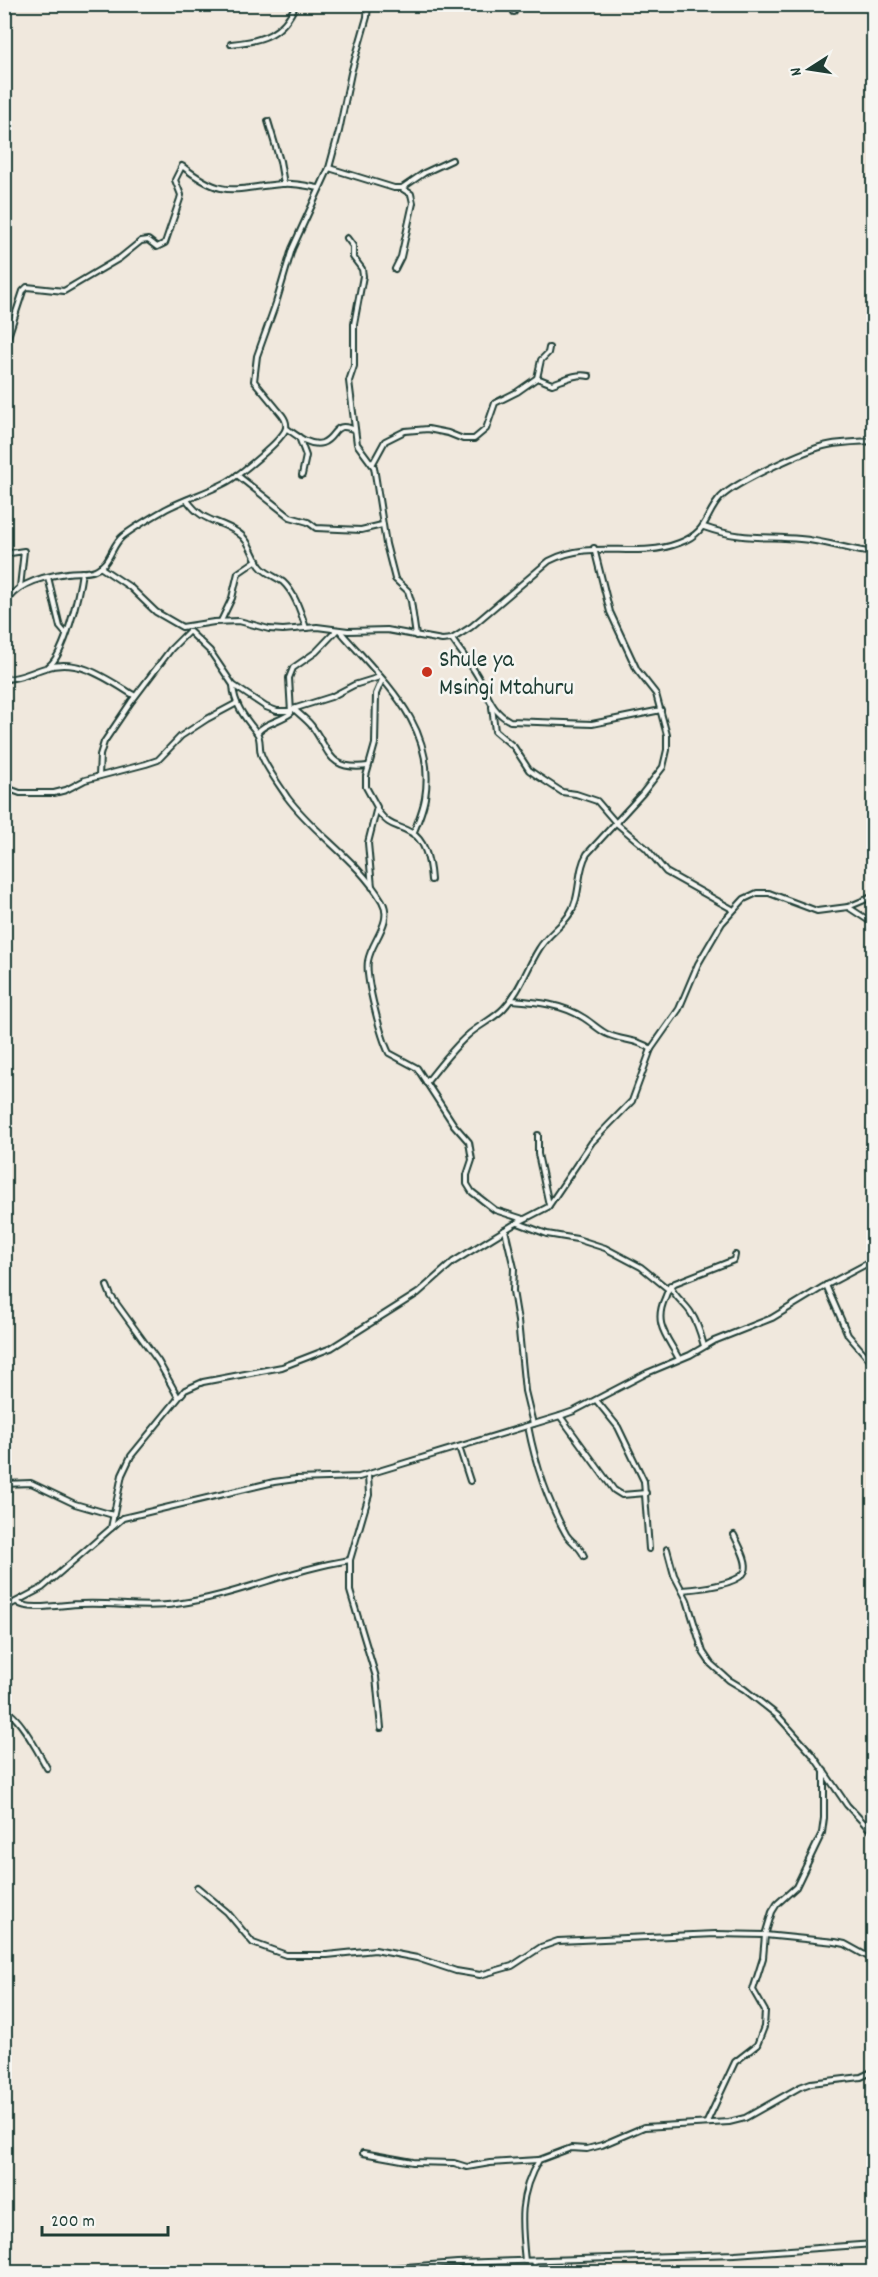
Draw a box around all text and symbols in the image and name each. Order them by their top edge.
north arrow [779,39,839,99]
text: N [785,65,809,78]
place label: Shule ya Msingi Mtahuru [439,644,574,706]
marker: Shule ya Msingi Mtahuru [420,665,434,679]
scale bar [42,2199,168,2237]
text: 200 m [51,2210,95,2235]

